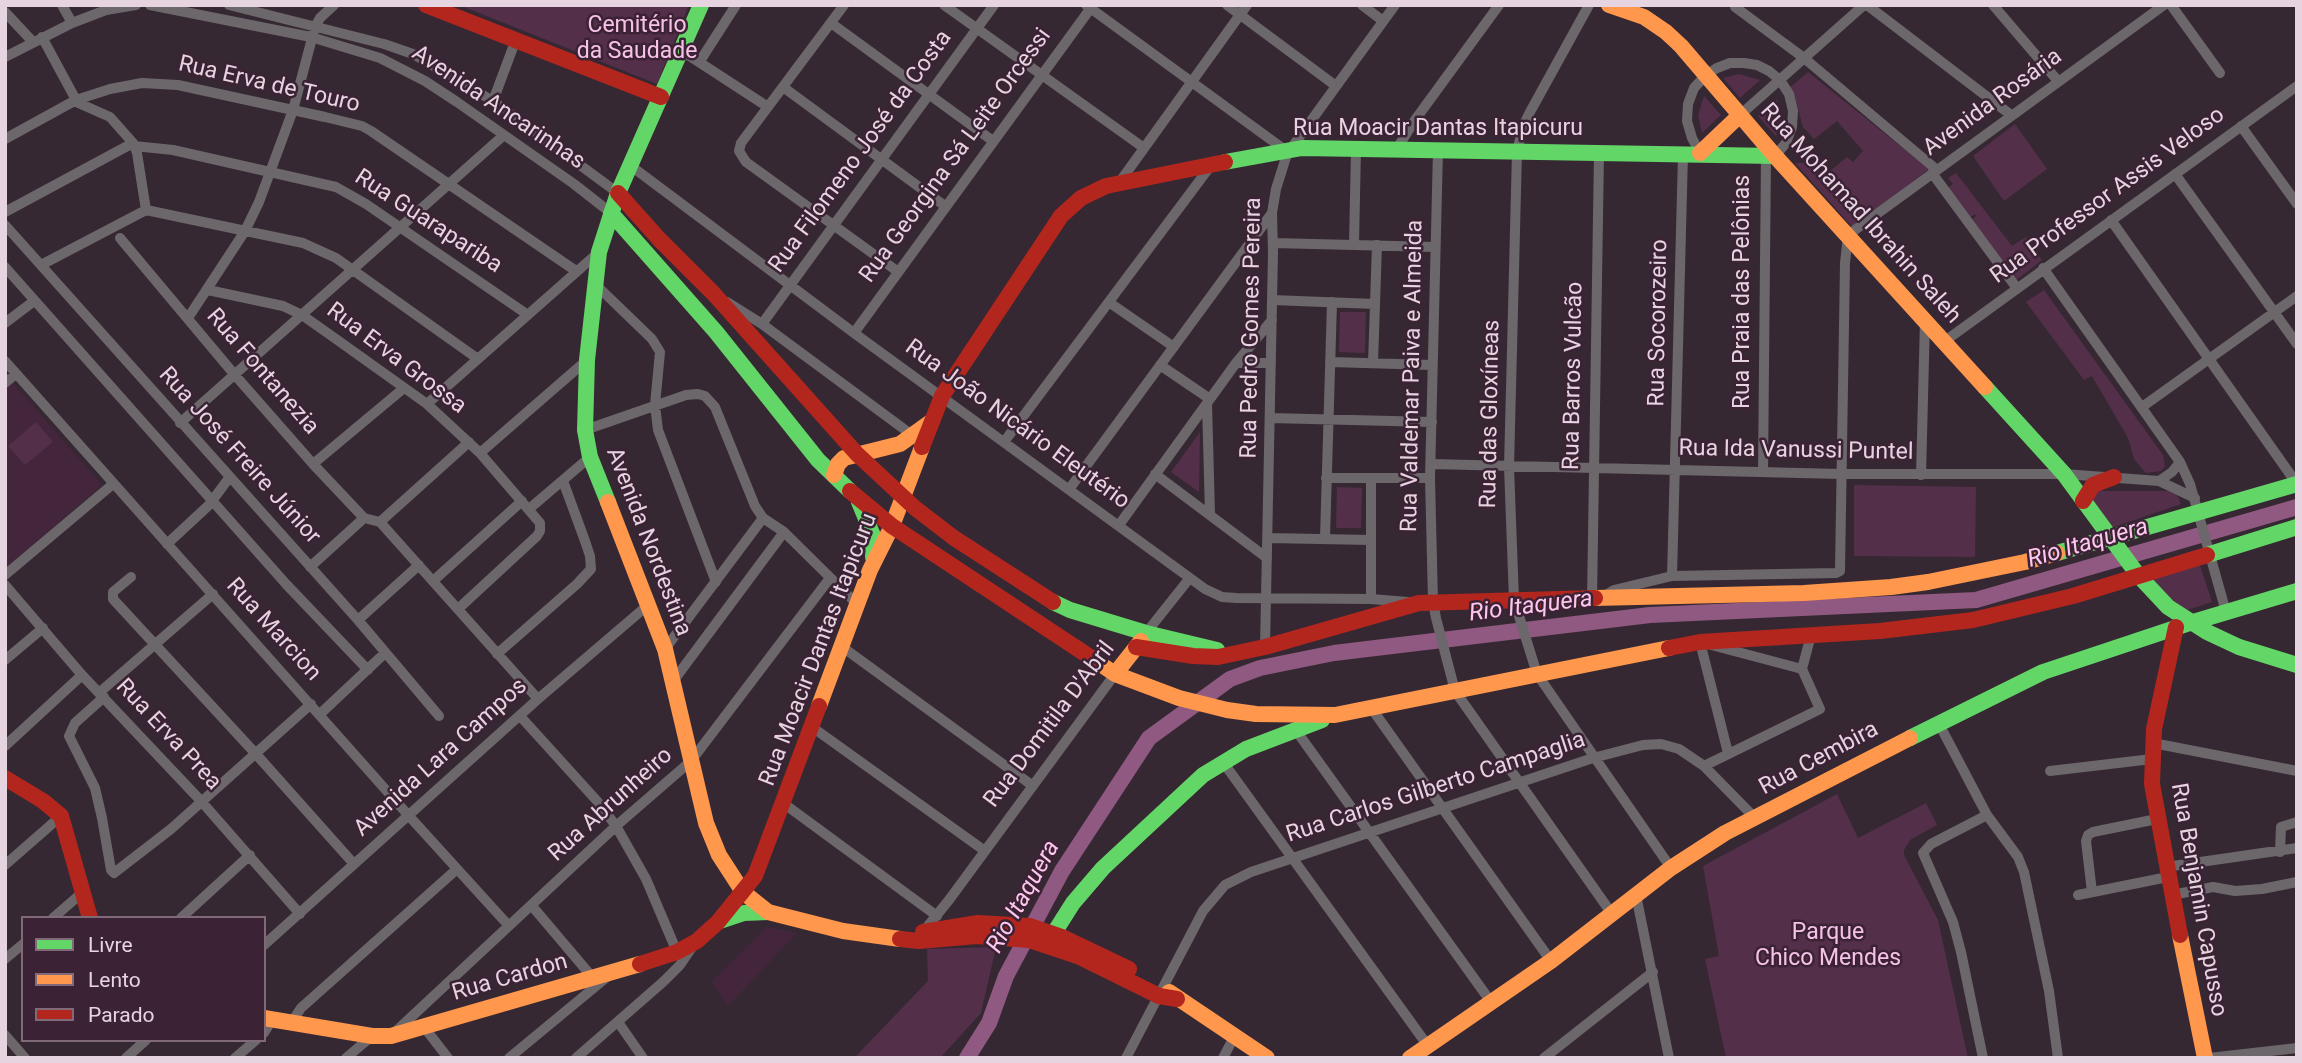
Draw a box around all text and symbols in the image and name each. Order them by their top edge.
park label: Cemitério da Saudade [577,12,697,66]
street label: Rua Georgina Sá Leite Orcessi [854,24,1058,288]
street label: Rua Filomeno José da Costa [764,25,958,279]
street label: Avenida Ancarinhas [406,40,590,176]
street label: Avenida Rosária [1918,43,2068,163]
street label: Rua Erva de Touro [176,51,362,119]
street label: Rua Mohamad Ibrahin Saleh [1754,98,1966,330]
street label: Rua Professor Assis Veloso [1986,102,2230,290]
street label: Rua Moacir Dantas Itapicuru [1293,115,1583,143]
street label: Rua Guarapariba [349,164,507,280]
street label: Rua Praia das Pelônias [1729,175,1757,409]
street label: Rua Pedro Gomes Pereira [1236,197,1268,459]
street label: Rua Valdemar Paiva e Almeida [1396,220,1430,532]
street label: Rua Socorozeiro [1644,239,1674,407]
street label: Rua Barros Vulcão [1559,282,1589,470]
street label: Rua Erva Grossa [321,297,471,421]
street label: Rua Fontanezia [200,303,324,441]
street label: Rua das Gloxíneas [1476,319,1506,509]
street label: Rua João Nicário Eleutério [899,334,1135,516]
street label: Rua José Freire Júnior [152,362,326,550]
street label: Rua Ida Vanussi Puntel [1678,435,1914,467]
street label: Avenida Nordestina [599,444,697,640]
street label: Rua Moacir Dantas Itapicuru [754,510,884,790]
water label: Rio Itaquera [2024,513,2152,575]
street label: Rua Marcion [220,573,326,687]
water label: Rio Itaquera [1468,585,1594,629]
street label: Rua Domitila D'Abril [979,637,1121,813]
street label: Avenida Lara Campos [349,673,533,843]
street label: Rua Erva Prea [109,674,227,796]
street label: Rua Cembira [1755,716,1883,802]
street label: Rua Carlos Gilberto Campaglia [1283,727,1589,849]
street label: Rua Abrunheiro [543,742,679,868]
street label: Rua Benjamin Capusso [2164,781,2232,1019]
water label: Rio Itaquera [981,836,1067,958]
legend [21,916,266,1042]
park label: Parque Chico Mendes [1755,919,1901,973]
text: Livre [88,933,133,957]
street label: Rua Cardon [449,948,571,1008]
text: Lento [88,968,141,992]
text: Parado [88,1003,155,1027]

